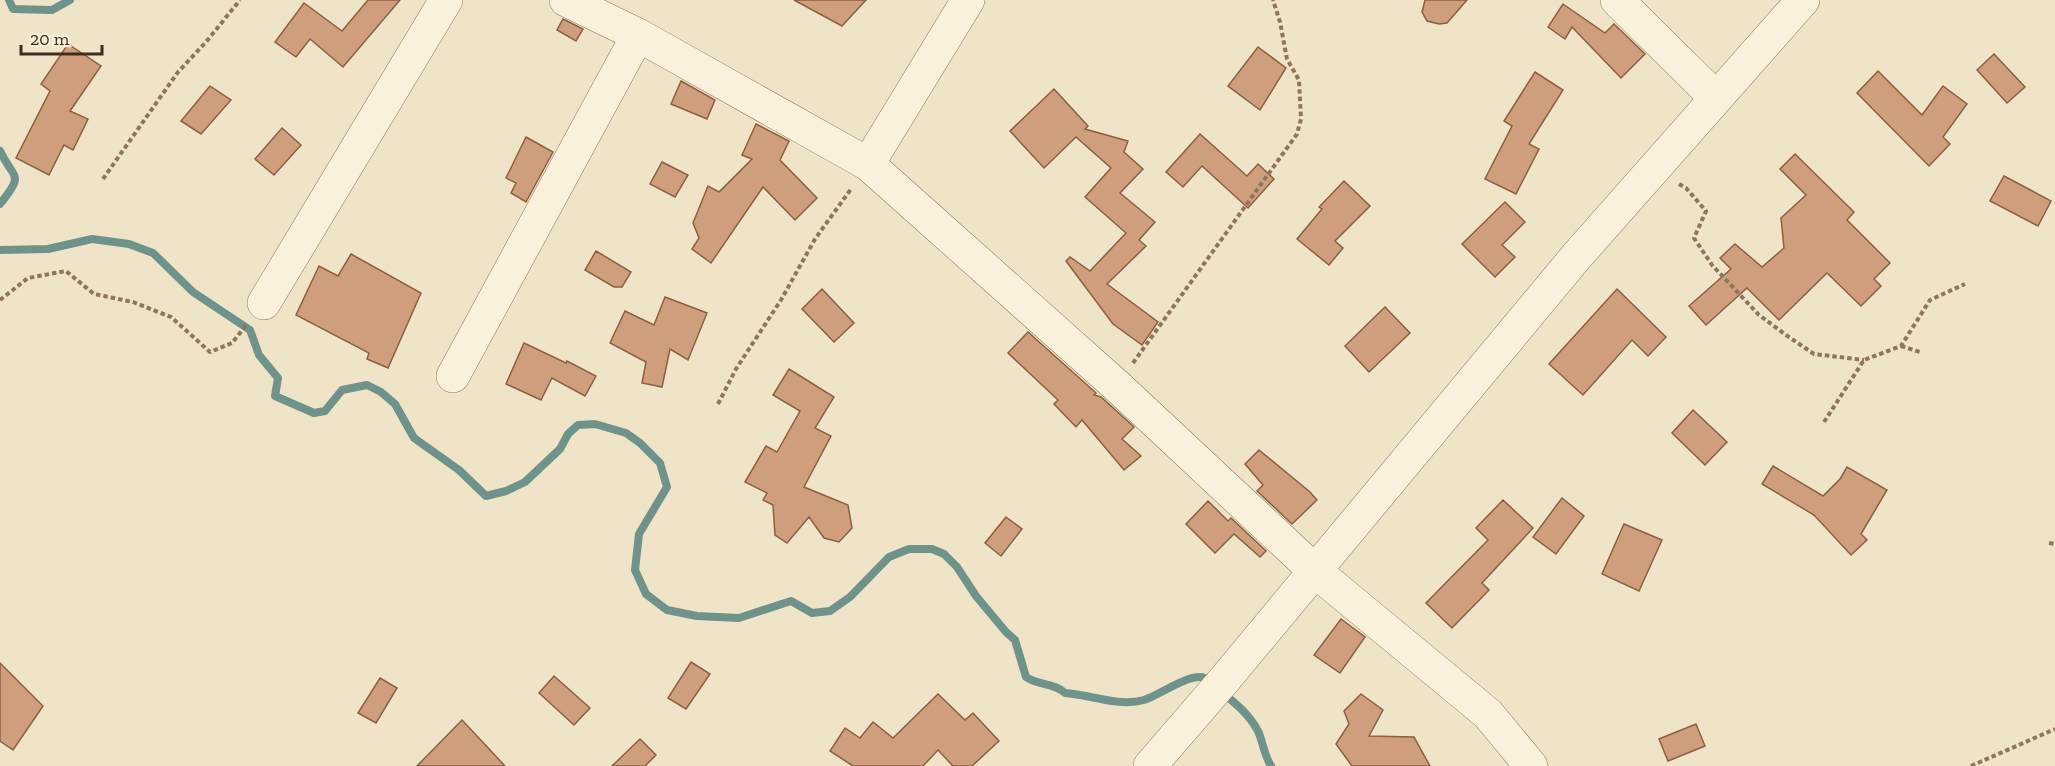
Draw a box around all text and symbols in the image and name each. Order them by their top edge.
scale bar [21,18,102,56]
text: 20 m [30,28,70,50]

